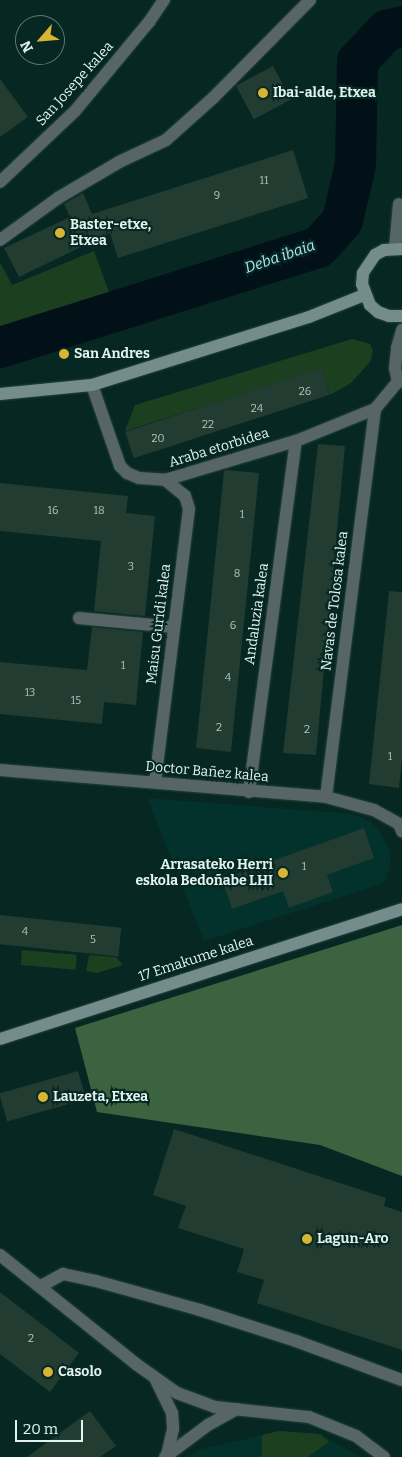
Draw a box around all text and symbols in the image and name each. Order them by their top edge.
north arrow [15,15,65,65]
text: N [17,38,37,55]
street label: San Josepe kalea [33,38,117,130]
place label: Ibai-alde, Etxea [273,85,376,101]
marker: Ibai-alde, Etxea [257,87,269,99]
house number: 11 [260,174,268,188]
house number: 9 [214,189,220,203]
place label: Baster-etxe, Etxea [70,217,151,250]
marker: Baster-etxe, Etxea [54,227,66,239]
water label: Deba ibaia [242,237,318,277]
place label: San Andres [74,346,150,362]
marker: San Andres [58,348,70,360]
house number: 26 [299,385,311,399]
house number: 24 [251,402,263,416]
house number: 22 [202,418,214,432]
street label: Araba etorbidea [167,425,271,471]
house number: 20 [151,432,165,446]
house number: 16 [48,504,58,518]
house number: 18 [93,504,105,518]
house number: 1 [240,508,244,522]
street label: Navas de Tolosa kalea [318,530,352,672]
house number: 3 [128,560,134,574]
street label: Andaluzia kalea [242,562,272,666]
street label: Maisu Guridi kalea [143,563,175,685]
house number: 8 [234,567,240,581]
house number: 6 [230,619,236,633]
house number: 1 [121,659,125,673]
house number: 4 [225,671,231,685]
house number: 13 [25,686,35,700]
house number: 15 [71,694,81,708]
house number: 2 [216,721,222,735]
house number: 2 [304,723,310,737]
house number: 1 [388,750,392,764]
street label: Doctor Bañez kalea [145,758,269,786]
place label: Arrasateko Herri eskola Bedoñabe LHI [135,857,273,890]
house number: 1 [302,860,306,874]
marker: Arrasateko Herri eskola Bedoñabe LHI [277,867,289,879]
house number: 4 [22,925,28,939]
house number: 5 [90,933,96,947]
street label: 17 Emakume kalea [136,933,256,985]
place label: Lauzeta, Etxea [53,1089,148,1105]
marker: Lauzeta, Etxea [37,1091,49,1103]
place label: Lagun-Aro [317,1231,389,1247]
marker: Lagun-Aro [301,1233,313,1245]
house number: 2 [28,1332,34,1346]
place label: Casolo [58,1364,102,1380]
marker: Casolo [42,1366,54,1378]
scale bar [18,1410,85,1442]
text: 20 m [23,1420,58,1438]

